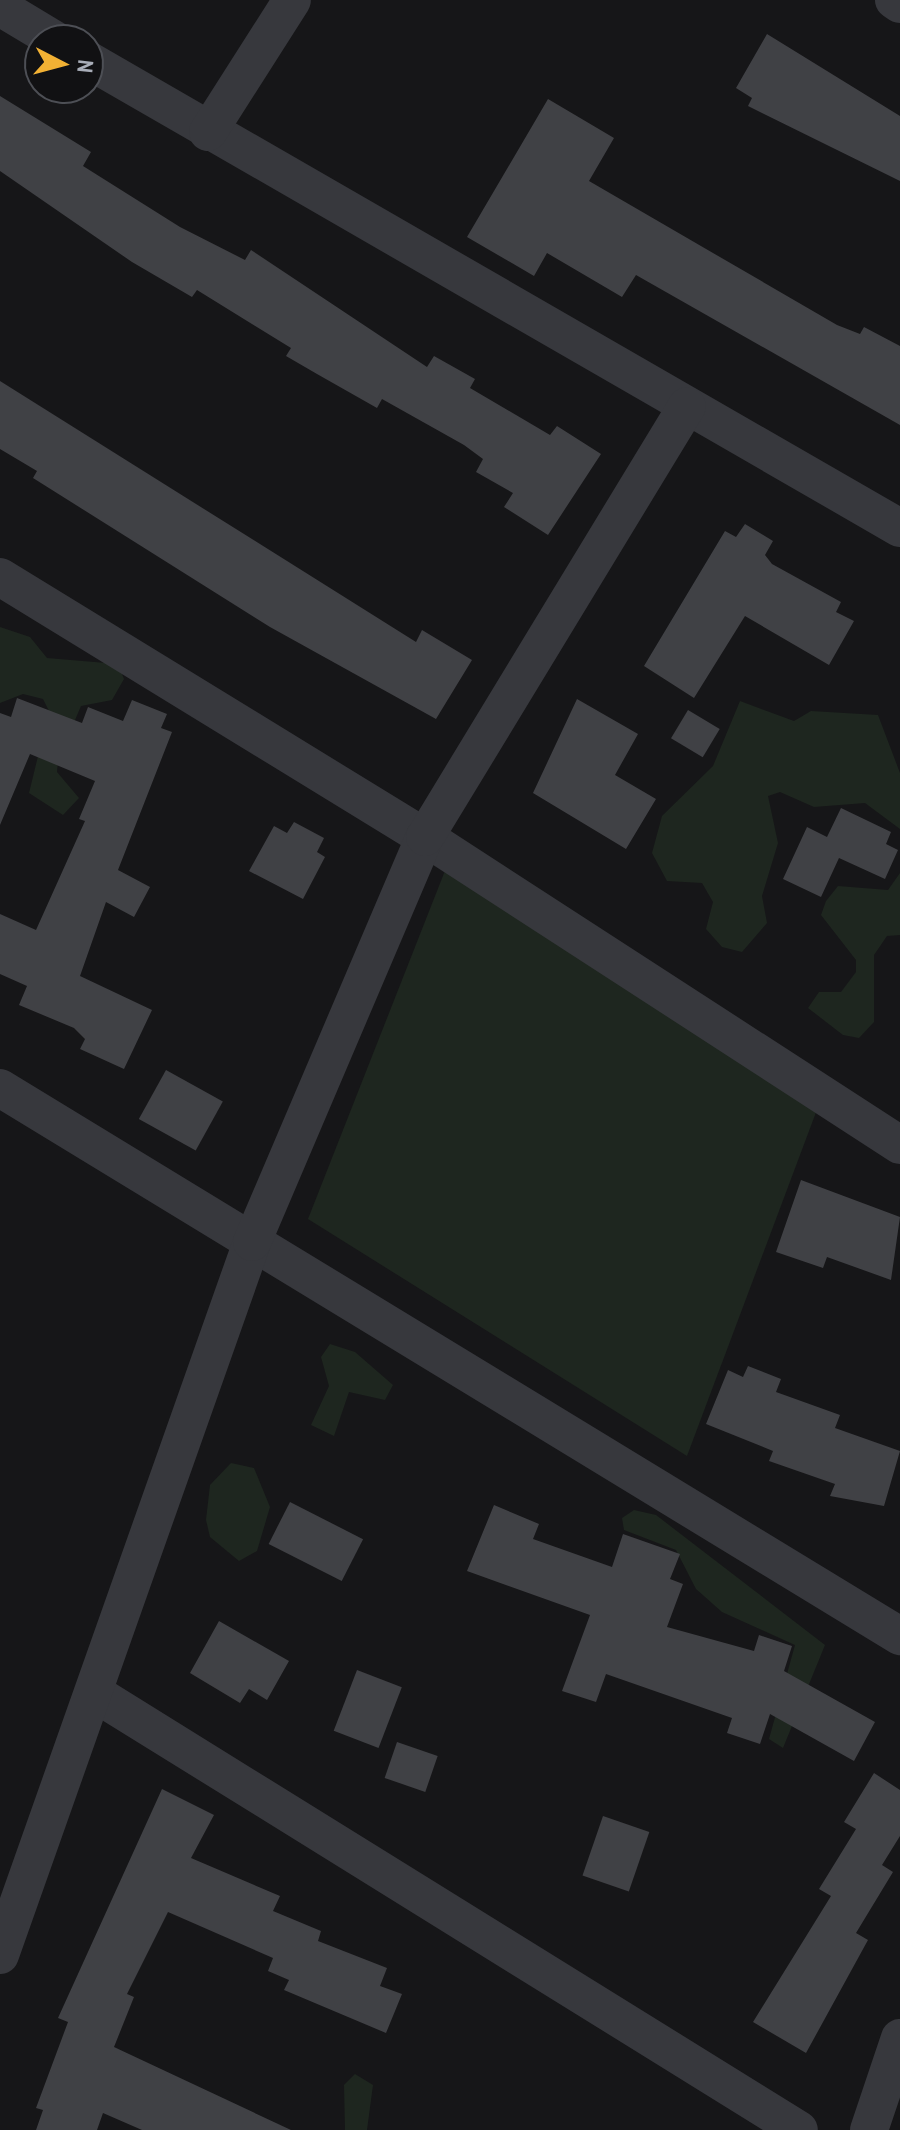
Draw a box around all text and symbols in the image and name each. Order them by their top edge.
north arrow [24,24,104,104]
text: N [70,58,101,74]

